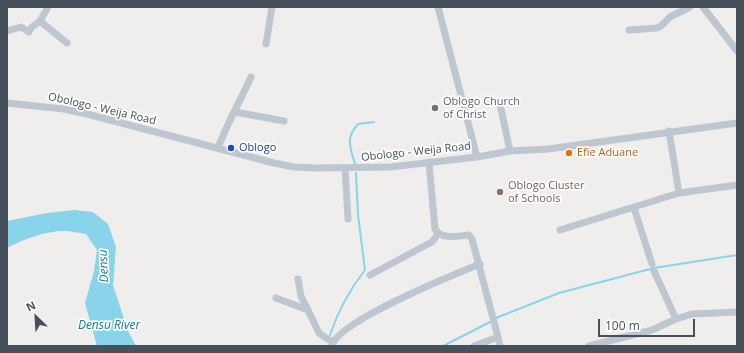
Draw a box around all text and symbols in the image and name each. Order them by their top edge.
street label: Obologo - Weija Road [47,90,157,128]
place label: Oblogo Church of Christ [443,95,520,121]
marker: Oblogo Church of Christ [430,103,440,113]
street label: Obologo - Weija Road [360,140,472,164]
place label: Oblogo [239,141,276,155]
marker: Oblogo [226,143,236,153]
place label: Efie Aduane [577,146,638,160]
marker: Efie Aduane [564,148,574,158]
place label: Oblogo Cluster of Schools [508,179,584,205]
marker: Oblogo Cluster of Schools [495,187,505,197]
water label: Densu [96,249,112,283]
north arrow [16,297,56,337]
text: N [23,297,38,314]
scale bar [600,311,697,337]
text: 100 m [605,317,640,334]
water label: Densu River [78,319,140,333]

